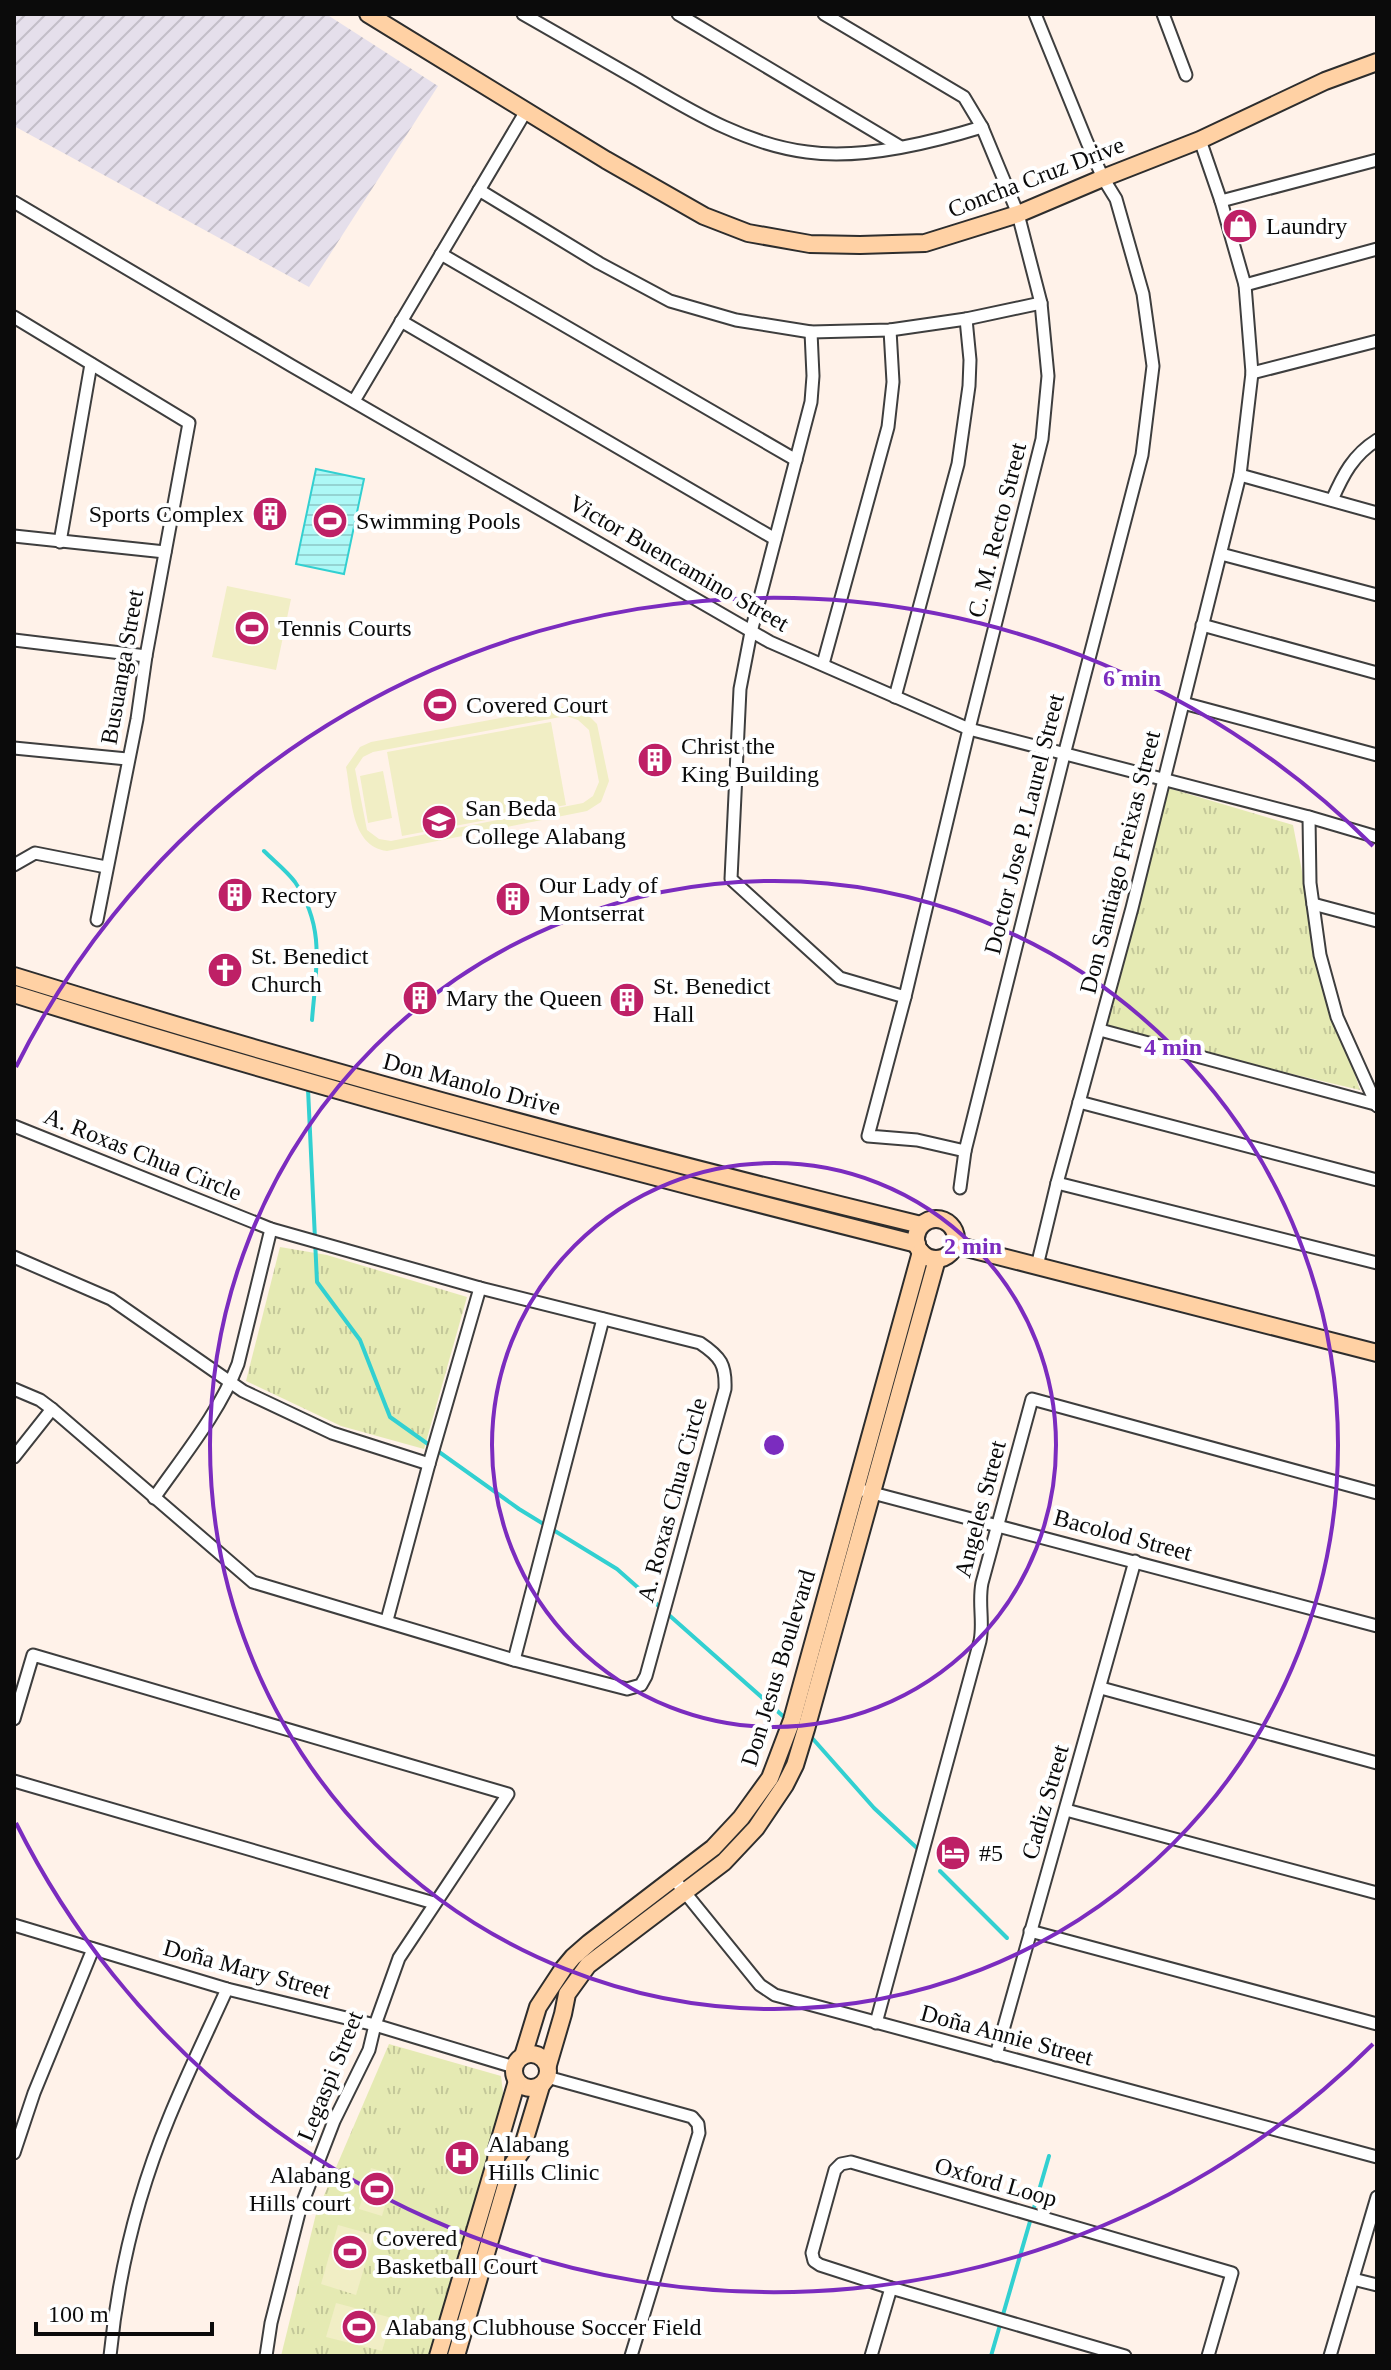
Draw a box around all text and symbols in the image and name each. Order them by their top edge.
street label: Concha Cruz Drive [944,131,1128,223]
shop icon: Laundry [1221,207,1259,245]
place label: Laundry [1266,213,1347,239]
street label: C. M. Recto Street [963,440,1031,620]
street label: Victor Buencamino Street [565,489,794,637]
building icon: Sports Complex [251,495,289,533]
place label: Sports Complex [89,501,244,527]
sports icon: Swimming Pools [311,502,349,540]
place label: Swimming Pools [356,508,521,534]
street label: Busuanga Street [96,587,148,746]
sports icon: Tennis Courts [233,609,271,647]
place label: Tennis Courts [278,615,412,641]
text: 6 min [1103,665,1161,691]
sports icon: Covered Court [421,686,459,724]
street label: Doctor Jose P. Laurel Street [979,691,1069,957]
place label: Covered Court [466,692,608,718]
street label: Don Santiago Freixas Street [1075,728,1165,996]
place label: Christ the King Building [681,733,819,787]
building icon: Christ the King Building [636,741,674,779]
place label: San Beda College Alabang [465,795,626,849]
school or university icon: San Beda College Alabang [420,803,458,841]
place label: Our Lady of Montserrat [539,872,658,926]
building icon: Rectory [216,876,254,914]
building icon: Our Lady of Montserrat [494,880,532,918]
place label: Rectory [261,882,337,908]
place label: St. Benedict Church [251,943,369,997]
church icon: St. Benedict Church [206,951,244,989]
place label: St. Benedict Hall [653,973,771,1027]
building icon: Mary the Queen [401,979,439,1017]
building icon: St. Benedict Hall [608,981,646,1019]
place label: Mary the Queen [446,985,602,1011]
text: 4 min [1144,1034,1202,1060]
street label: Don Manolo Drive [380,1048,564,1120]
street label: A. Roxas Chua Circle [40,1102,246,1206]
text: 2 min [944,1233,1002,1259]
street label: A. Roxas Chua Circle [632,1395,712,1605]
centre of rings [760,1431,788,1459]
street label: Angeles Street [949,1437,1011,1580]
street label: Bacolod Street [1051,1504,1195,1566]
street label: Don Jesus Boulevard [736,1567,820,1769]
street label: Cadiz Street [1016,1741,1074,1862]
hotel icon: #5 [934,1834,972,1872]
place label: #5 [979,1840,1003,1866]
street label: Doña Mary Street [161,1934,334,2004]
street label: Doña Annie Street [918,1999,1096,2071]
street label: Legaspi Street [292,2007,368,2145]
place label: Alabang Hills Clinic [488,2131,599,2185]
hospital icon: Alabang Hills Clinic [443,2139,481,2177]
street label: Oxford Loop [932,2152,1060,2212]
place label: Alabang Hills court [249,2162,351,2216]
sports icon: Alabang Hills court [358,2170,396,2208]
place label: Covered Basketball Court [376,2225,538,2279]
sports icon: Covered Basketball Court [331,2233,369,2271]
scale bar [36,2286,212,2336]
text: 100 m [48,2301,109,2327]
sports icon: Alabang Clubhouse Soccer Field [340,2308,378,2346]
place label: Alabang Clubhouse Soccer Field [385,2314,702,2340]

